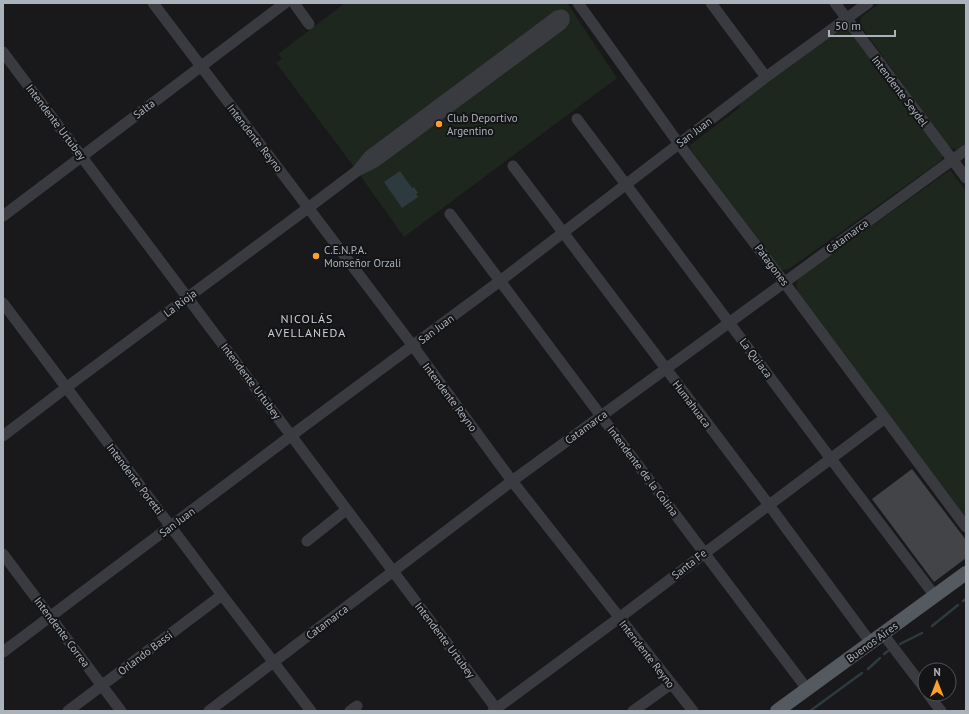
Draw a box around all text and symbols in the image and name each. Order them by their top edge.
scale bar [829,12,895,38]
text: 50 m [835,18,861,33]
street label: Intendente Seydel [869,53,932,130]
street label: Intendente Urtubey [23,81,90,163]
street label: Salta [130,96,158,122]
street label: Intendente Reyno [224,101,286,175]
place label: Club Deportivo Argentino [447,111,518,138]
street label: San Juan [673,114,715,150]
marker: Club Deportivo Argentino [434,119,444,129]
street label: Catamarca [823,216,871,256]
street label: Patagones [752,241,792,289]
place label: C.E.N.P.A. Monseñor Orzali [324,243,401,270]
marker: C.E.N.P.A. Monseñor Orzali [311,251,321,261]
street label: La Rioja [161,286,199,320]
district label: NICOLÁS AVELLANEDA [268,311,346,340]
street label: San Juan [415,311,457,347]
street label: La Quiaca [737,335,775,381]
street label: Intendente Urtubey [218,340,285,422]
street label: Intendente Reyno [420,360,480,434]
street label: Humahuaca [670,378,714,430]
street label: Catamarca [562,407,610,447]
street label: Intendente de la Colina [604,423,682,519]
street label: Intendente Poretti [104,441,166,517]
street label: San Juan [156,504,198,540]
street label: Santa Fe [669,546,710,582]
street label: Intendente Correa [31,594,93,670]
street label: Intendente Urtubey [412,599,479,681]
street label: Catamarca [303,602,351,642]
street label: Intendente Reyno [616,617,678,691]
street label: Buenos Aires [843,618,901,665]
street label: Orlando Bassi [115,628,175,678]
north arrow [917,662,957,702]
text: N [933,665,941,679]

